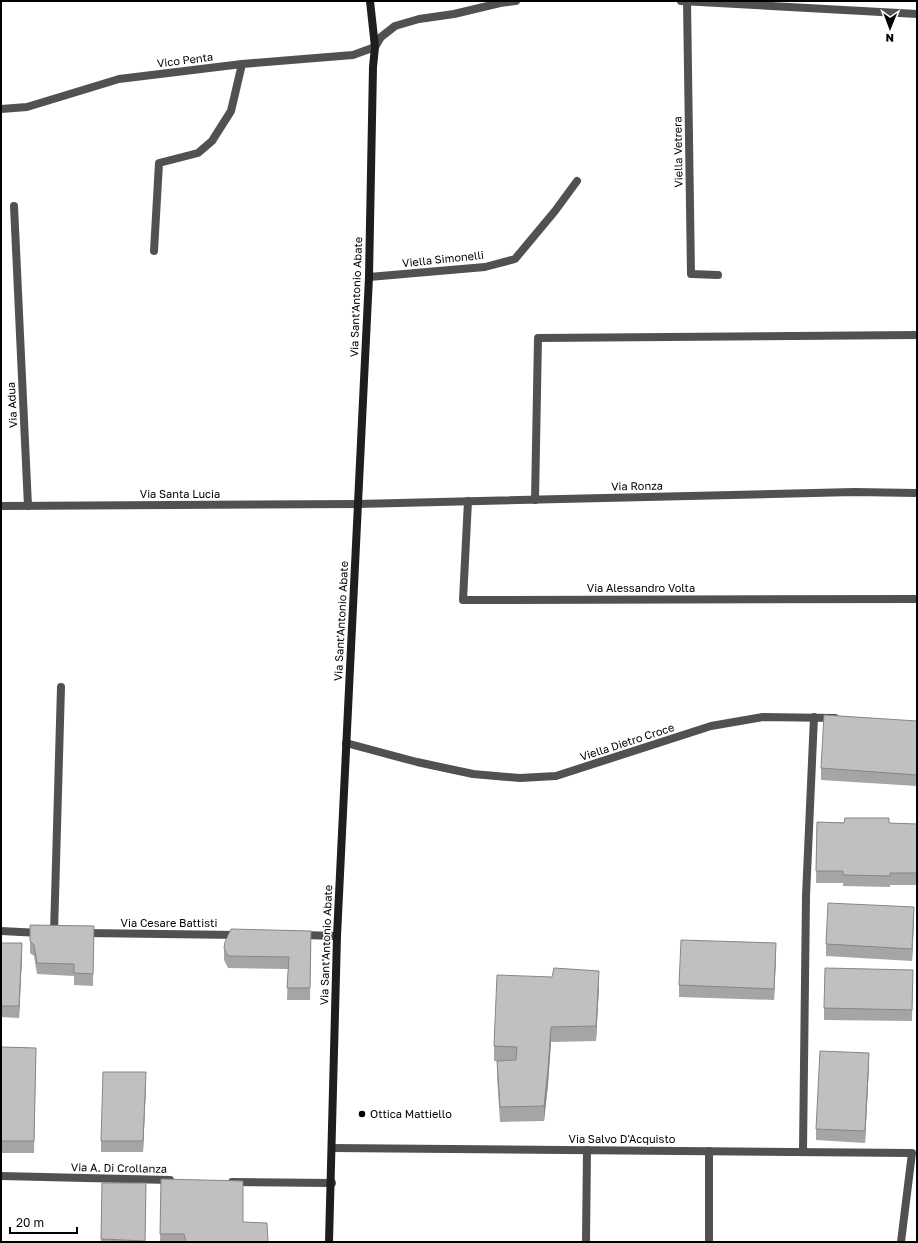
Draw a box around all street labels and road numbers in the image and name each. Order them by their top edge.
street label: Vico Penta [156,50,214,69]
street label: Viella Vetrera [670,116,685,188]
street label: Via Sant'Antonio Abate [347,237,364,357]
street label: Viella Simonelli [401,248,485,269]
street label: Via Adua [4,382,19,428]
street label: Via Ronza [611,479,663,492]
street label: Via Santa Lucia [140,487,220,500]
street label: Via Sant'Antonio Abate [331,561,350,681]
street label: Via Alessandro Volta [587,581,695,594]
street label: Viella Dietro Croce [578,720,676,763]
street label: Via Sant'Antonio Abate [317,885,334,1005]
street label: Via Cesare Battisti [121,916,217,929]
street label: Via Salvo D'Acquisto [569,1132,676,1145]
street label: Via A. Di Crollanza [71,1160,167,1175]

